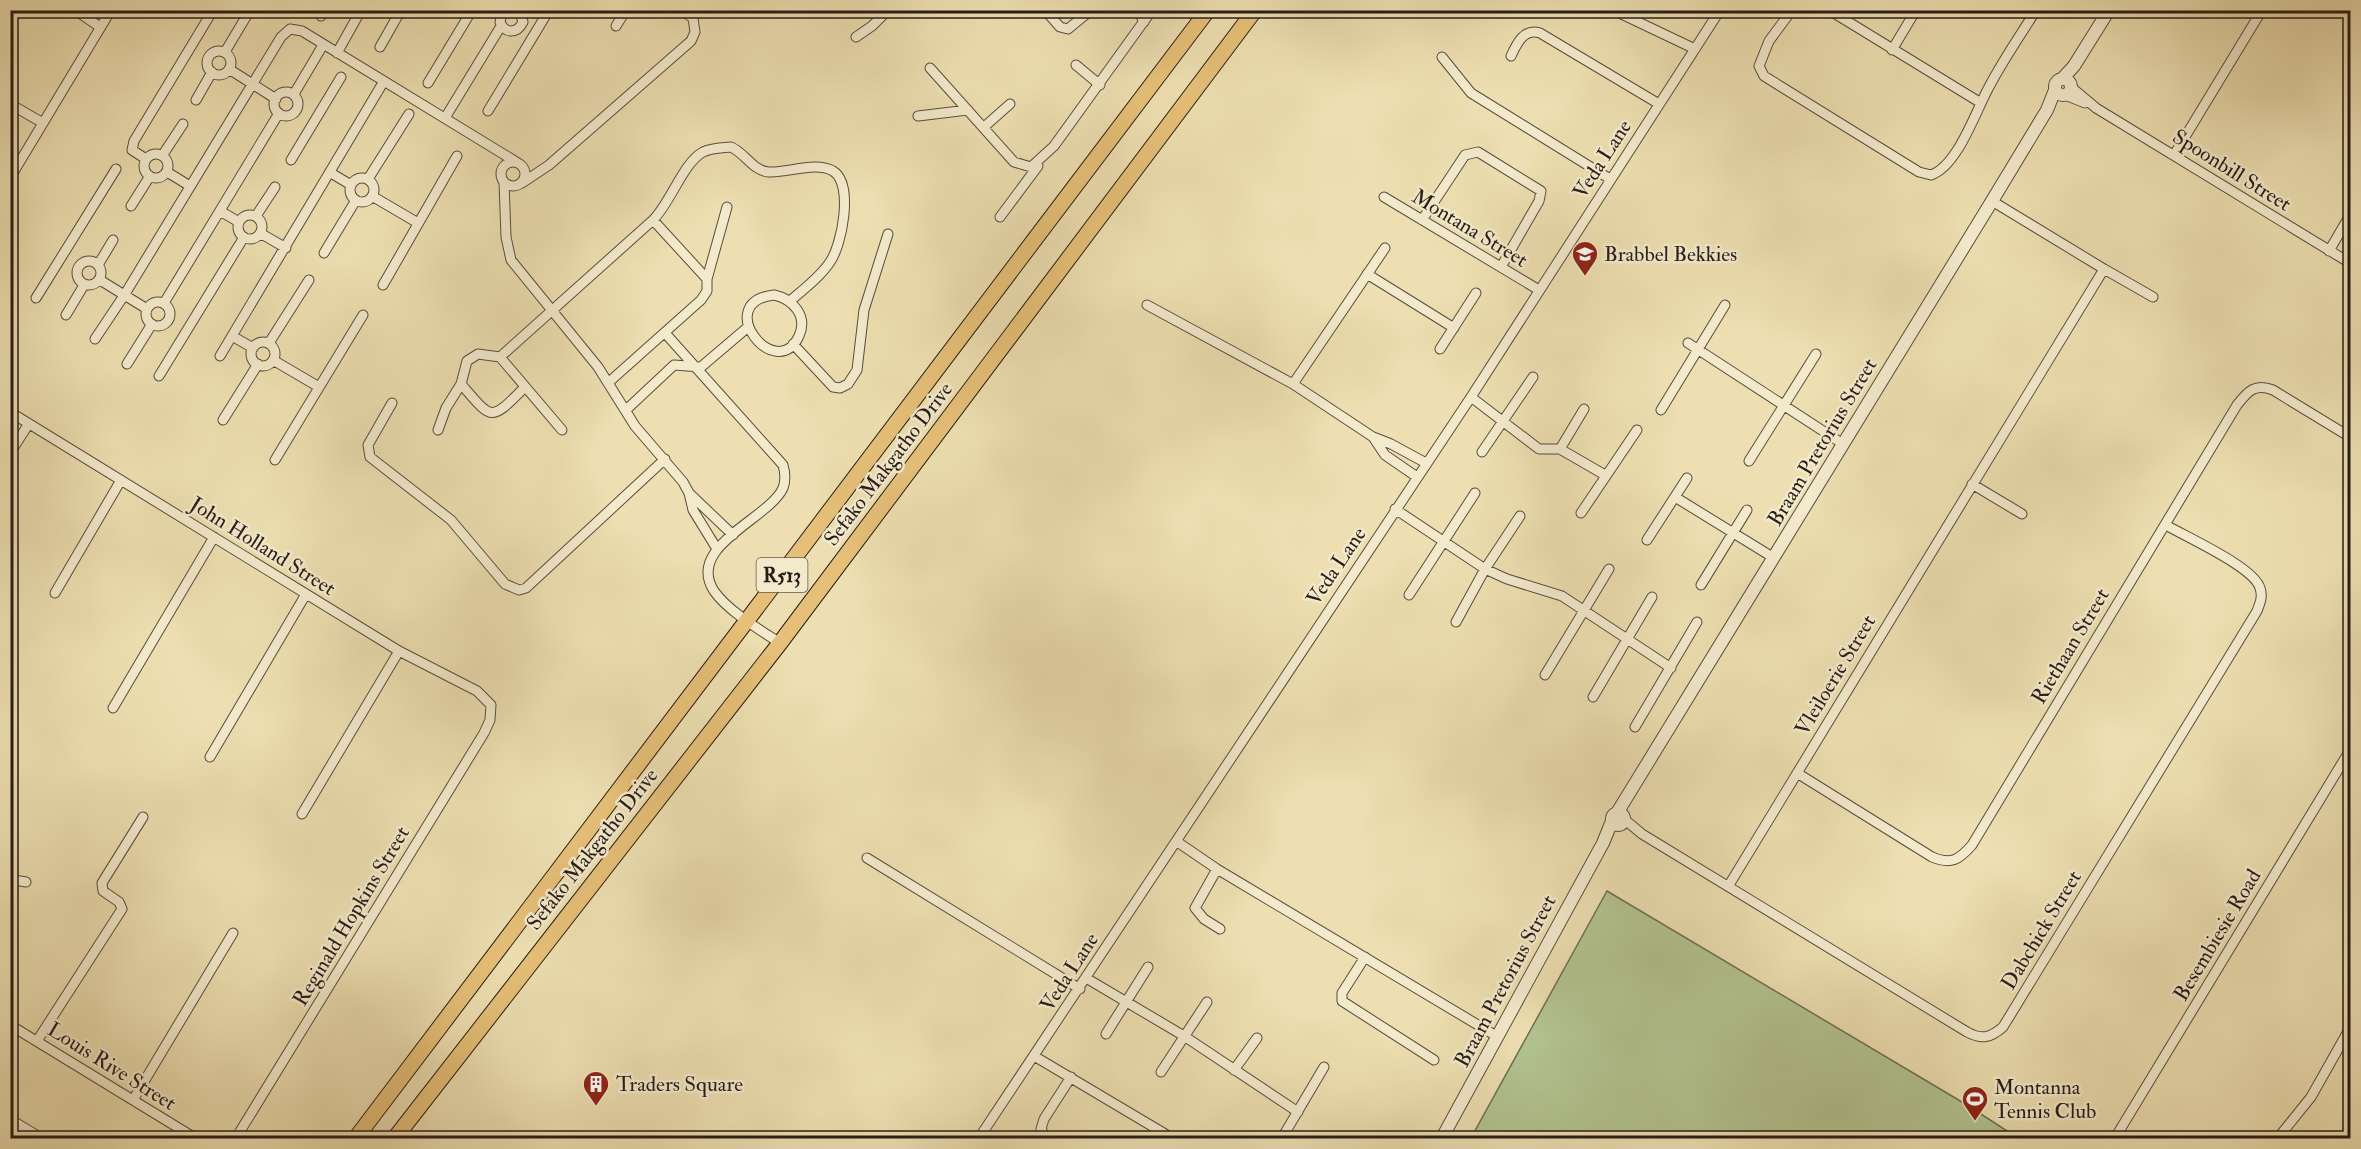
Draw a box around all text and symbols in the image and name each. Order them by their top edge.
street label: Veda Lane [1567,115,1638,204]
street label: Spoonbill Street [2167,123,2296,218]
street label: Montana Street [1407,183,1533,274]
school or university icon: Brabbel Bekkies [1570,239,1600,277]
place label: Brabbel Bekkies [1604,241,1737,268]
street label: Braam Pretorius Street [1762,353,1883,531]
street label: Sefako Makgatho Drive [818,377,959,552]
street label: John Holland Street [184,490,341,602]
street label: Veda Lane [1300,522,1373,611]
road number: R513 [756,558,808,592]
street label: Riethaan Street [2025,583,2116,709]
street label: Vleiloerie Street [1789,610,1882,741]
street label: Sefako Makgatho Drive [521,763,664,936]
street label: Reginald Hopkins Street [287,821,416,1011]
street label: Besembiesie Road [2167,864,2268,1006]
street label: Dabchick Street [1995,865,2088,995]
street label: Braam Pretorius Street [1449,890,1562,1072]
street label: Veda Lane [1034,928,1105,1017]
street label: Louis Rive Street [42,1016,181,1117]
building icon: Traders Square [581,1069,611,1107]
place label: Traders Square [616,1071,743,1098]
place label: Montanna Tennis Club [1994,1074,2096,1125]
sports icon: Montanna Tennis Club [1960,1084,1990,1122]

